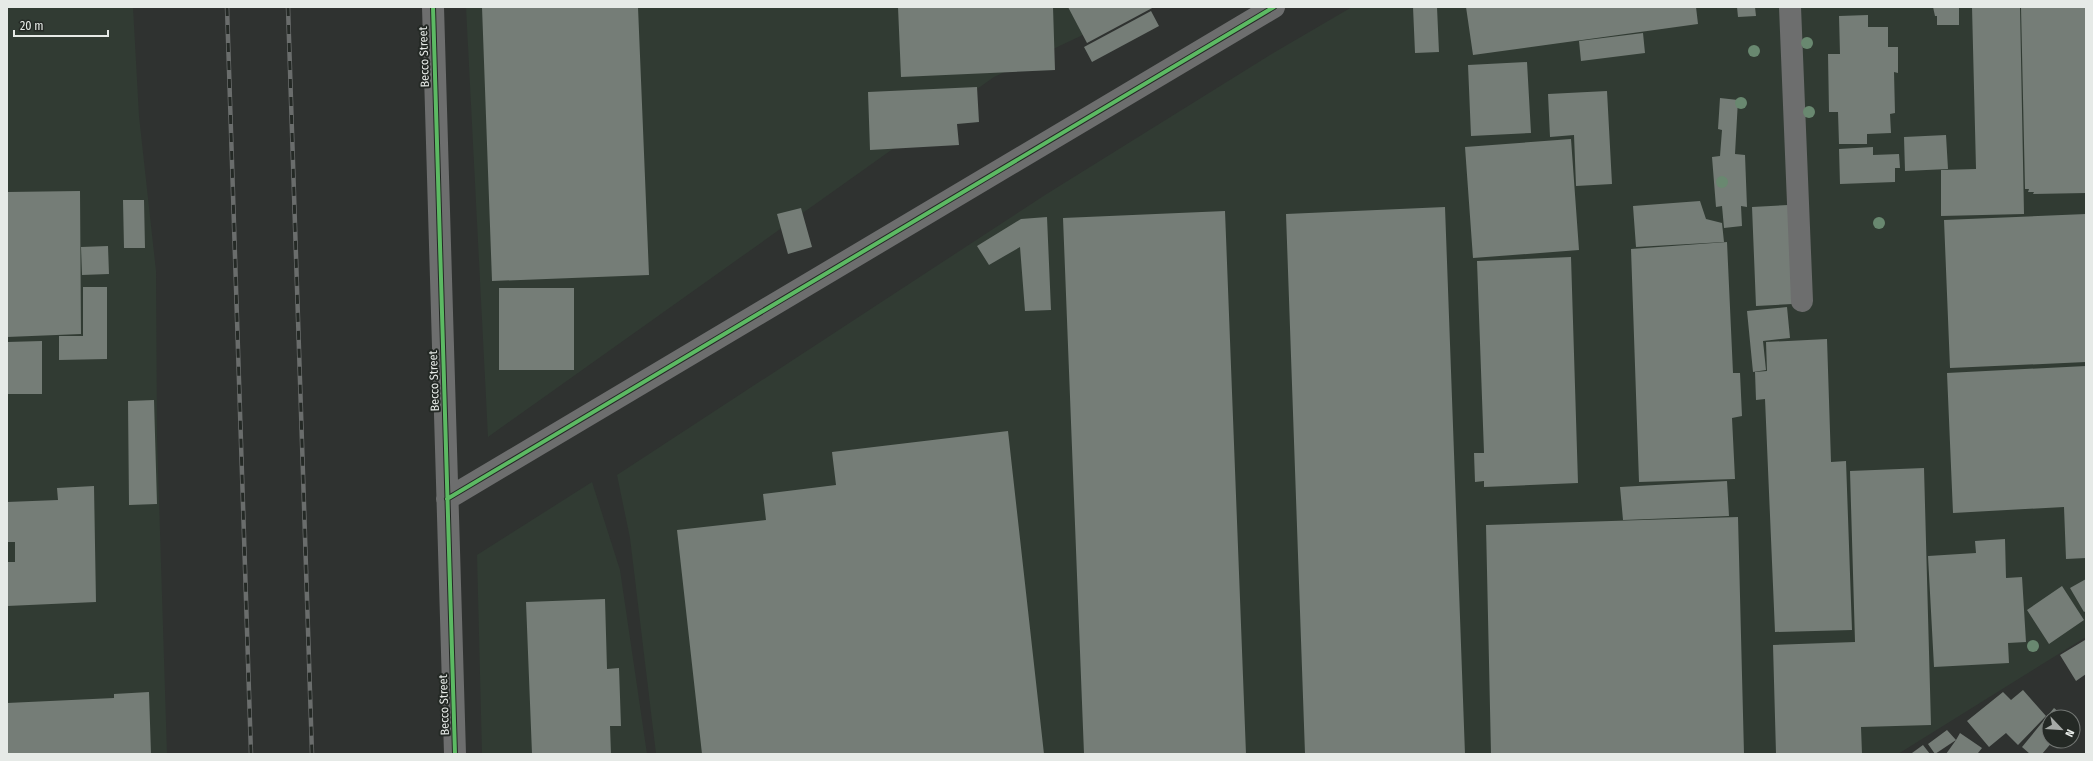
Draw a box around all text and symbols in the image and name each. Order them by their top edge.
scale bar [14,12,108,38]
text: 20 m [20,19,44,33]
street label: Becco Street [416,26,432,88]
street label: Becco Street [426,350,442,412]
street label: Becco Street [436,674,452,736]
north arrow [2041,709,2081,749]
text: N [2062,727,2077,739]

